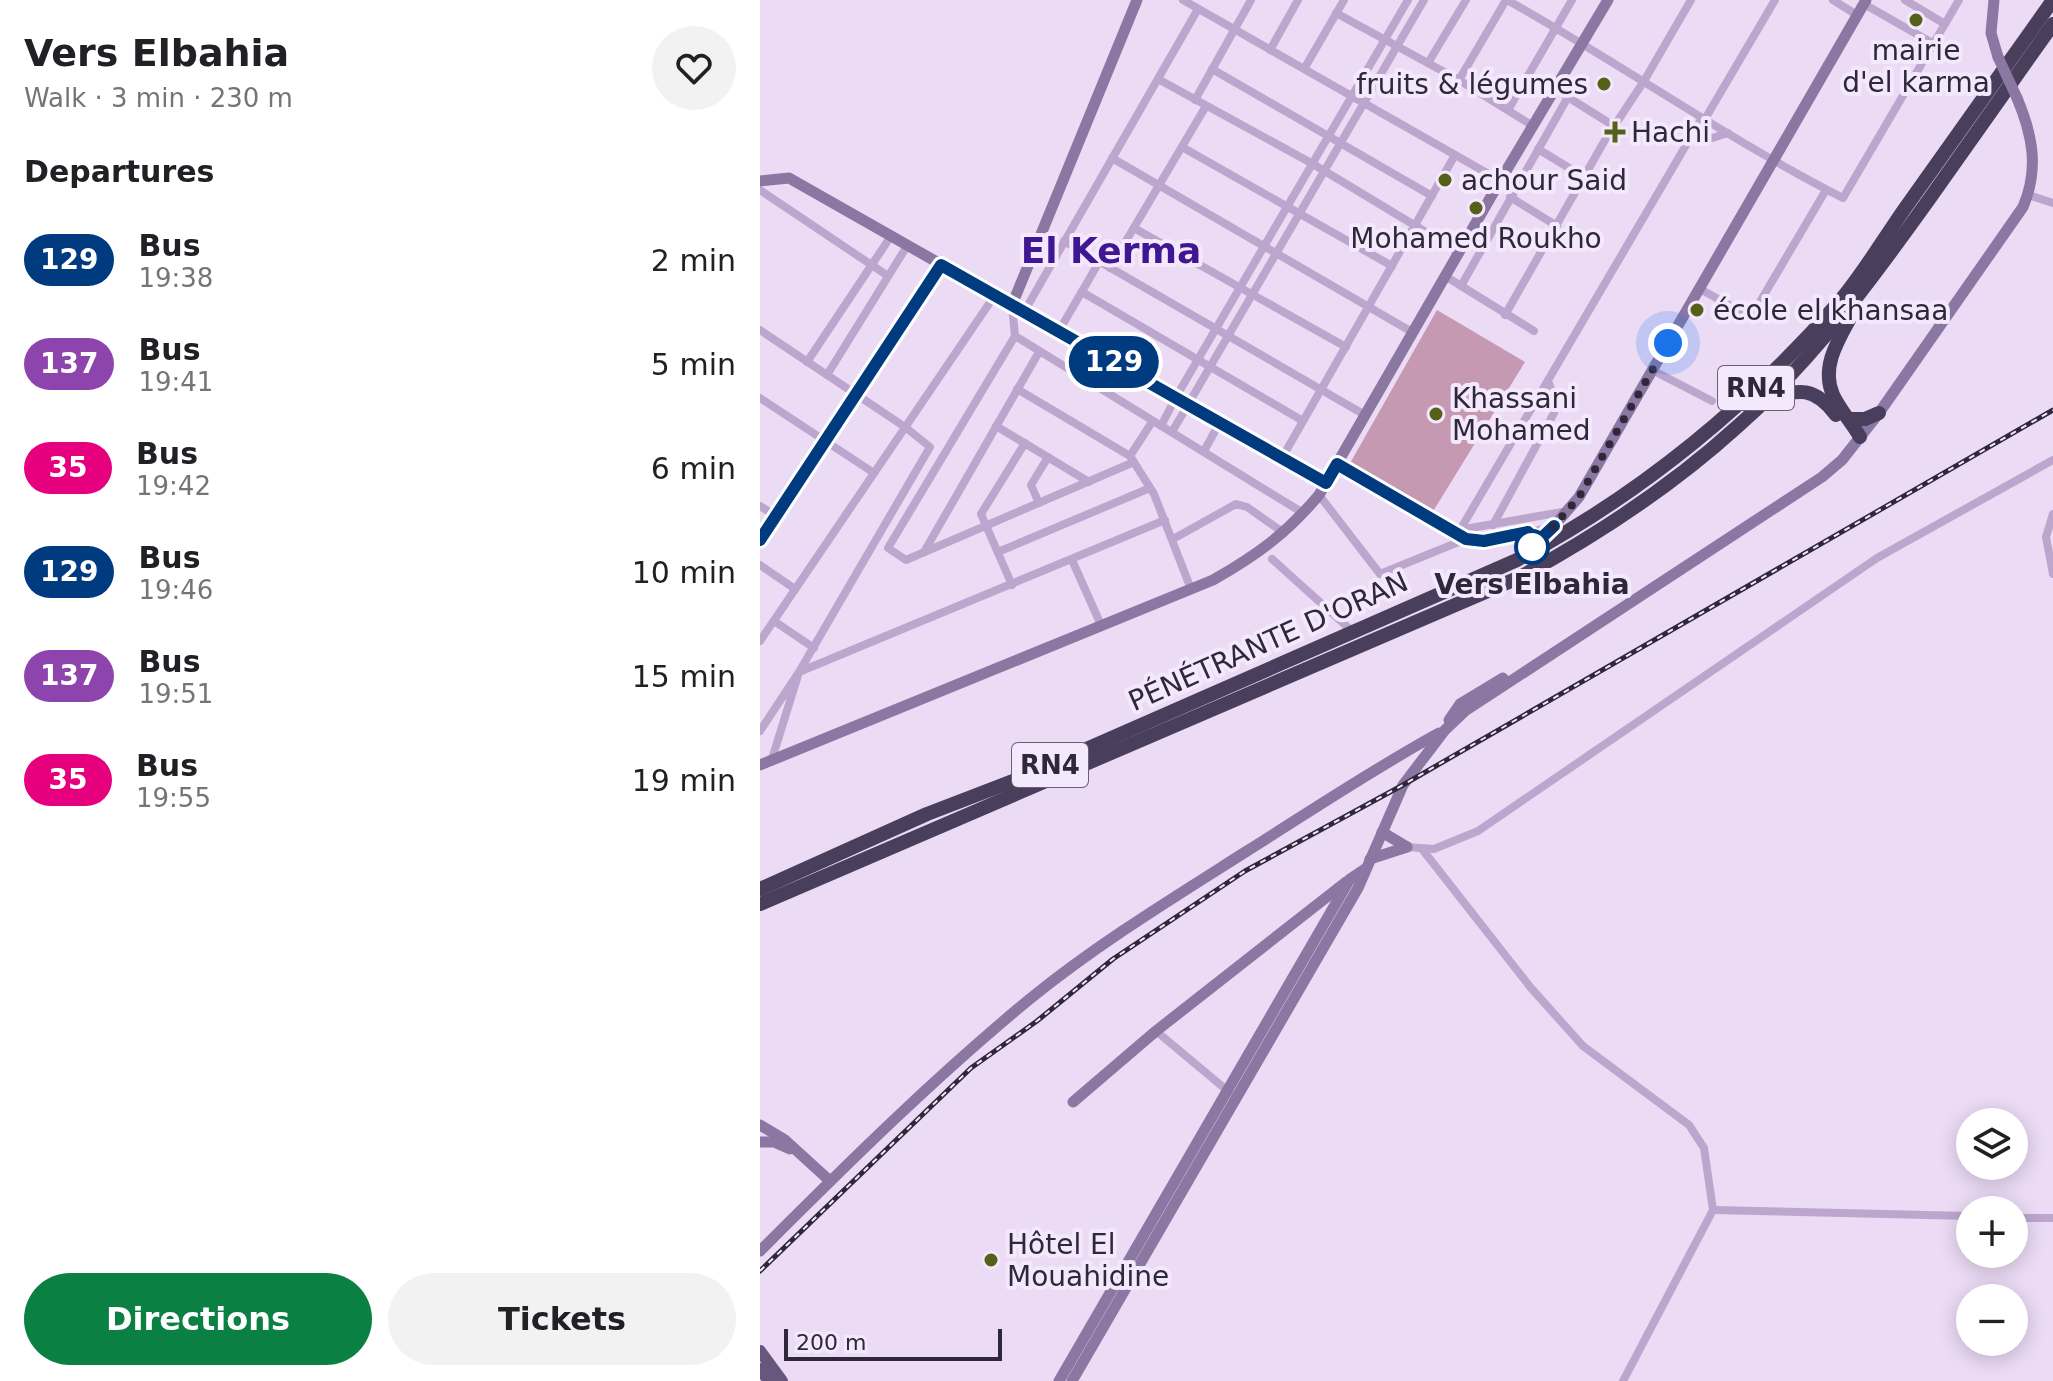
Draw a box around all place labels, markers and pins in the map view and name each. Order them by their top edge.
marker: mairie d'el karma [1907,11,1925,29]
place label: mairie d'el karma [1842,34,1990,99]
place label: fruits & légumes [1356,68,1588,101]
marker: fruits & légumes [1595,75,1613,93]
place label: Hachi [1631,116,1710,149]
marker: Hachi [1606,123,1624,141]
place label: achour Said [1461,164,1627,197]
marker: achour Said [1436,171,1454,189]
marker: Mohamed Roukho [1467,199,1485,217]
place label: Mohamed Roukho [1350,222,1602,255]
place label: école el khansaa [1713,294,1948,327]
marker: école el khansaa [1688,301,1706,319]
place label: Khassani Mohamed [1452,382,1590,447]
marker: Khassani Mohamed [1427,405,1445,423]
marker: Vers Elbahia [1515,530,1549,564]
place label: Vers Elbahia [1434,568,1630,601]
place label: Hôtel El Mouahidine [1007,1228,1169,1293]
marker: Hôtel El Mouahidine [982,1251,1000,1269]

